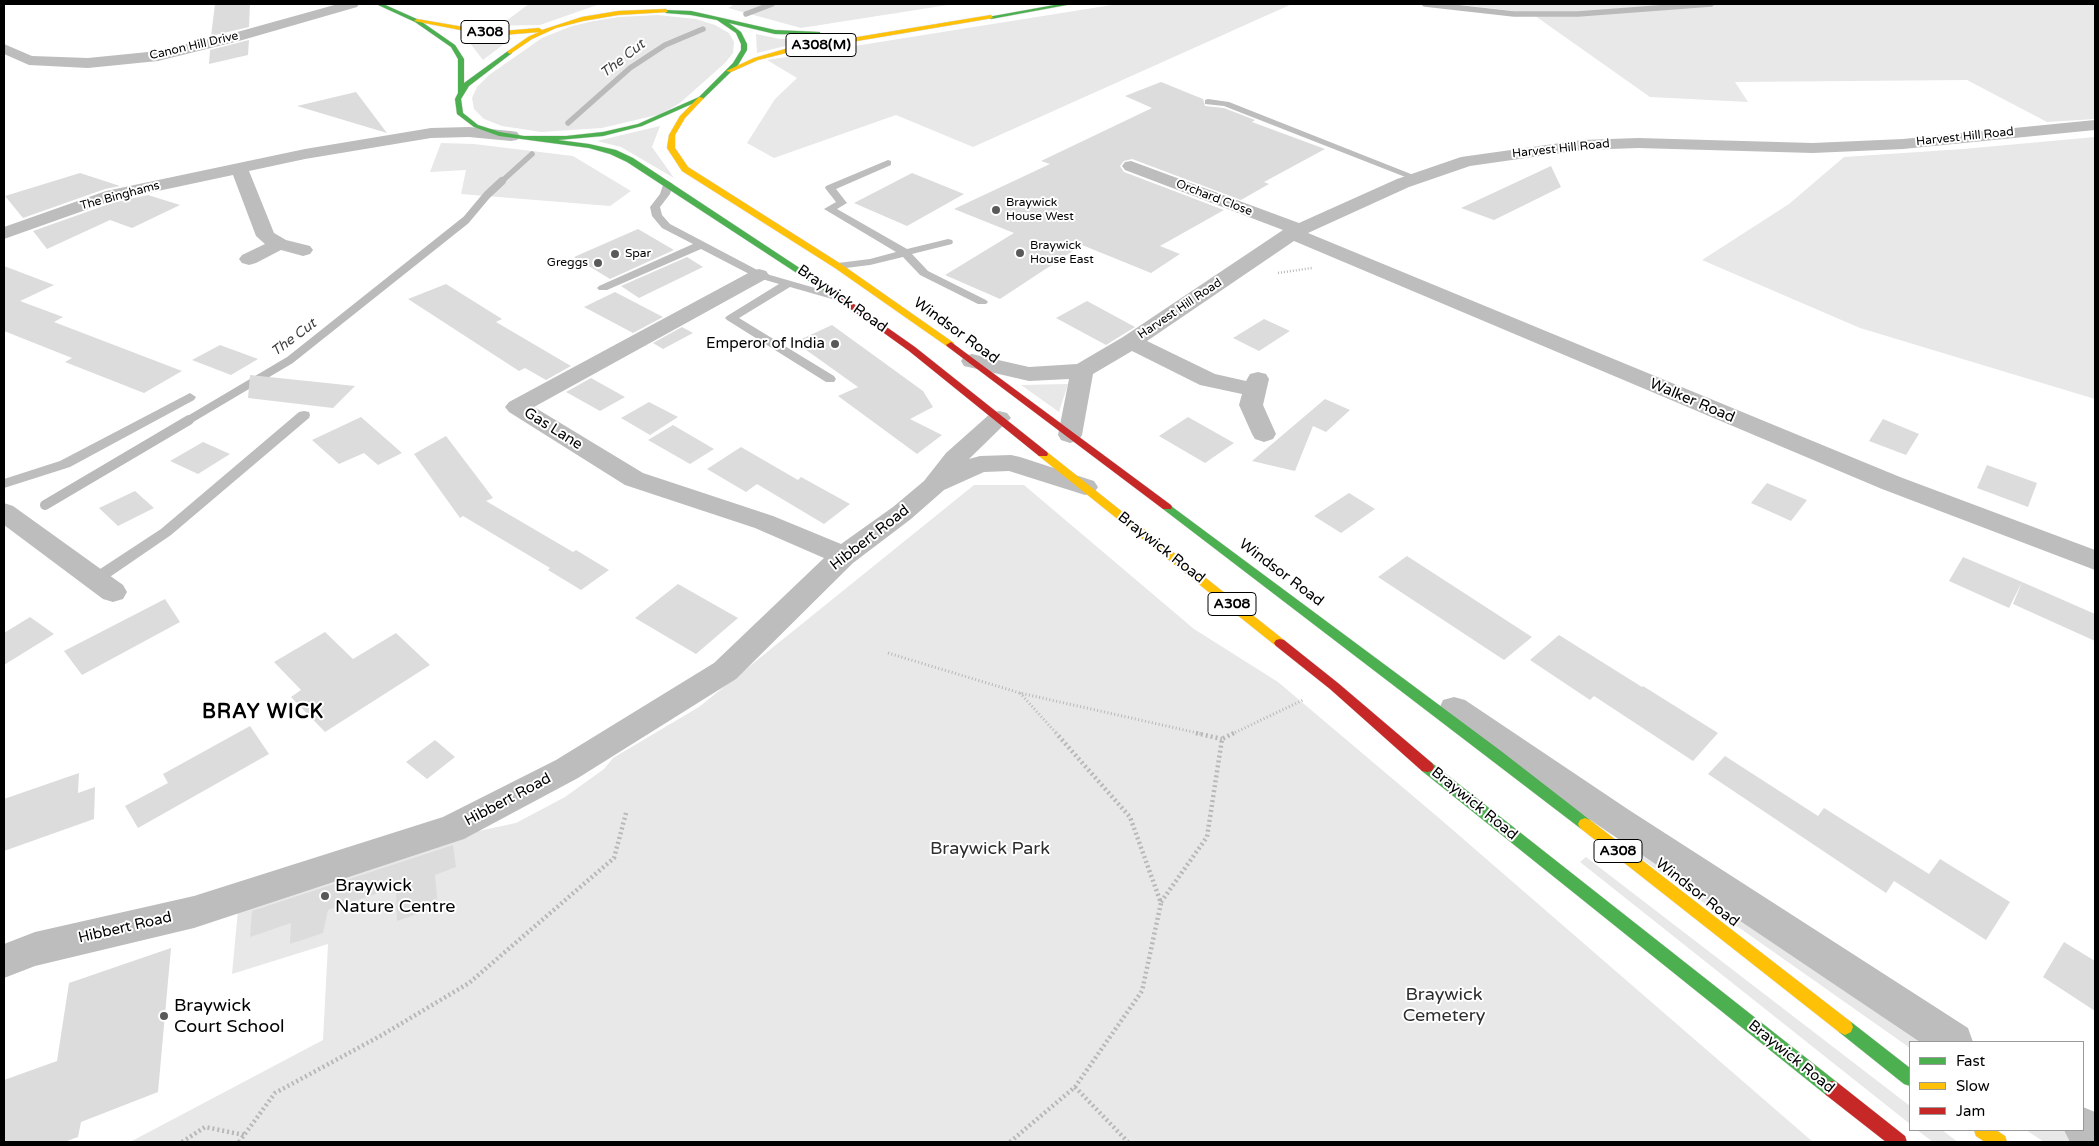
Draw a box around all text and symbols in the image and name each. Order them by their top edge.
road number: A308 [461,21,509,44]
street label: Canon Hill Drive [148,29,240,63]
road number: A308(M) [786,34,856,56]
water label: The Cut [597,36,649,82]
street label: Harvest Hill Road [1915,125,2015,149]
street label: Harvest Hill Road [1511,137,1611,161]
street label: Orchard Close [1174,177,1254,219]
street label: The Binghams [79,179,161,213]
place label: Braywick House West [1006,196,1074,224]
marker: Braywick House West [990,204,1002,216]
place label: Braywick House East [1030,239,1094,267]
place label: Spar [625,247,651,261]
marker: Braywick House East [1014,247,1026,259]
marker: Spar [609,248,621,260]
place label: Greggs [547,256,588,270]
marker: Greggs [592,257,604,269]
street label: Braywick Road [794,261,890,337]
street label: Harvest Hill Road [1135,276,1225,342]
street label: Windsor Road [910,294,1002,368]
water label: The Cut [268,316,320,360]
place label: Emperor of India [706,335,825,353]
marker: Emperor of India [829,338,841,350]
street label: Walker Road [1647,375,1737,427]
street label: Gas Lane [520,404,586,454]
street label: Hibbert Road [827,502,913,574]
street label: Braywick Road [1114,508,1208,588]
street label: Windsor Road [1235,535,1327,611]
road number: A308 [1208,592,1256,616]
district label: BRAY WICK [201,701,325,725]
street label: Braywick Road [1427,764,1521,844]
street label: Hibbert Road [462,770,554,830]
park label: Braywick Park [930,838,1050,860]
road number: A308 [1594,839,1642,862]
street label: Windsor Road [1652,855,1742,931]
place label: Braywick Nature Centre [335,875,456,918]
marker: Braywick Nature Centre [319,890,331,902]
street label: Hibbert Road [76,909,174,947]
park label: Braywick Cemetery [1403,984,1485,1026]
place label: Braywick Court School [174,995,285,1038]
marker: Braywick Court School [158,1010,170,1022]
street label: Braywick Road [1744,1017,1838,1097]
legend [1909,1041,2084,1131]
text: Fast [1956,1052,1985,1070]
text: Slow [1956,1077,1990,1095]
text: Jam [1956,1102,1985,1120]

